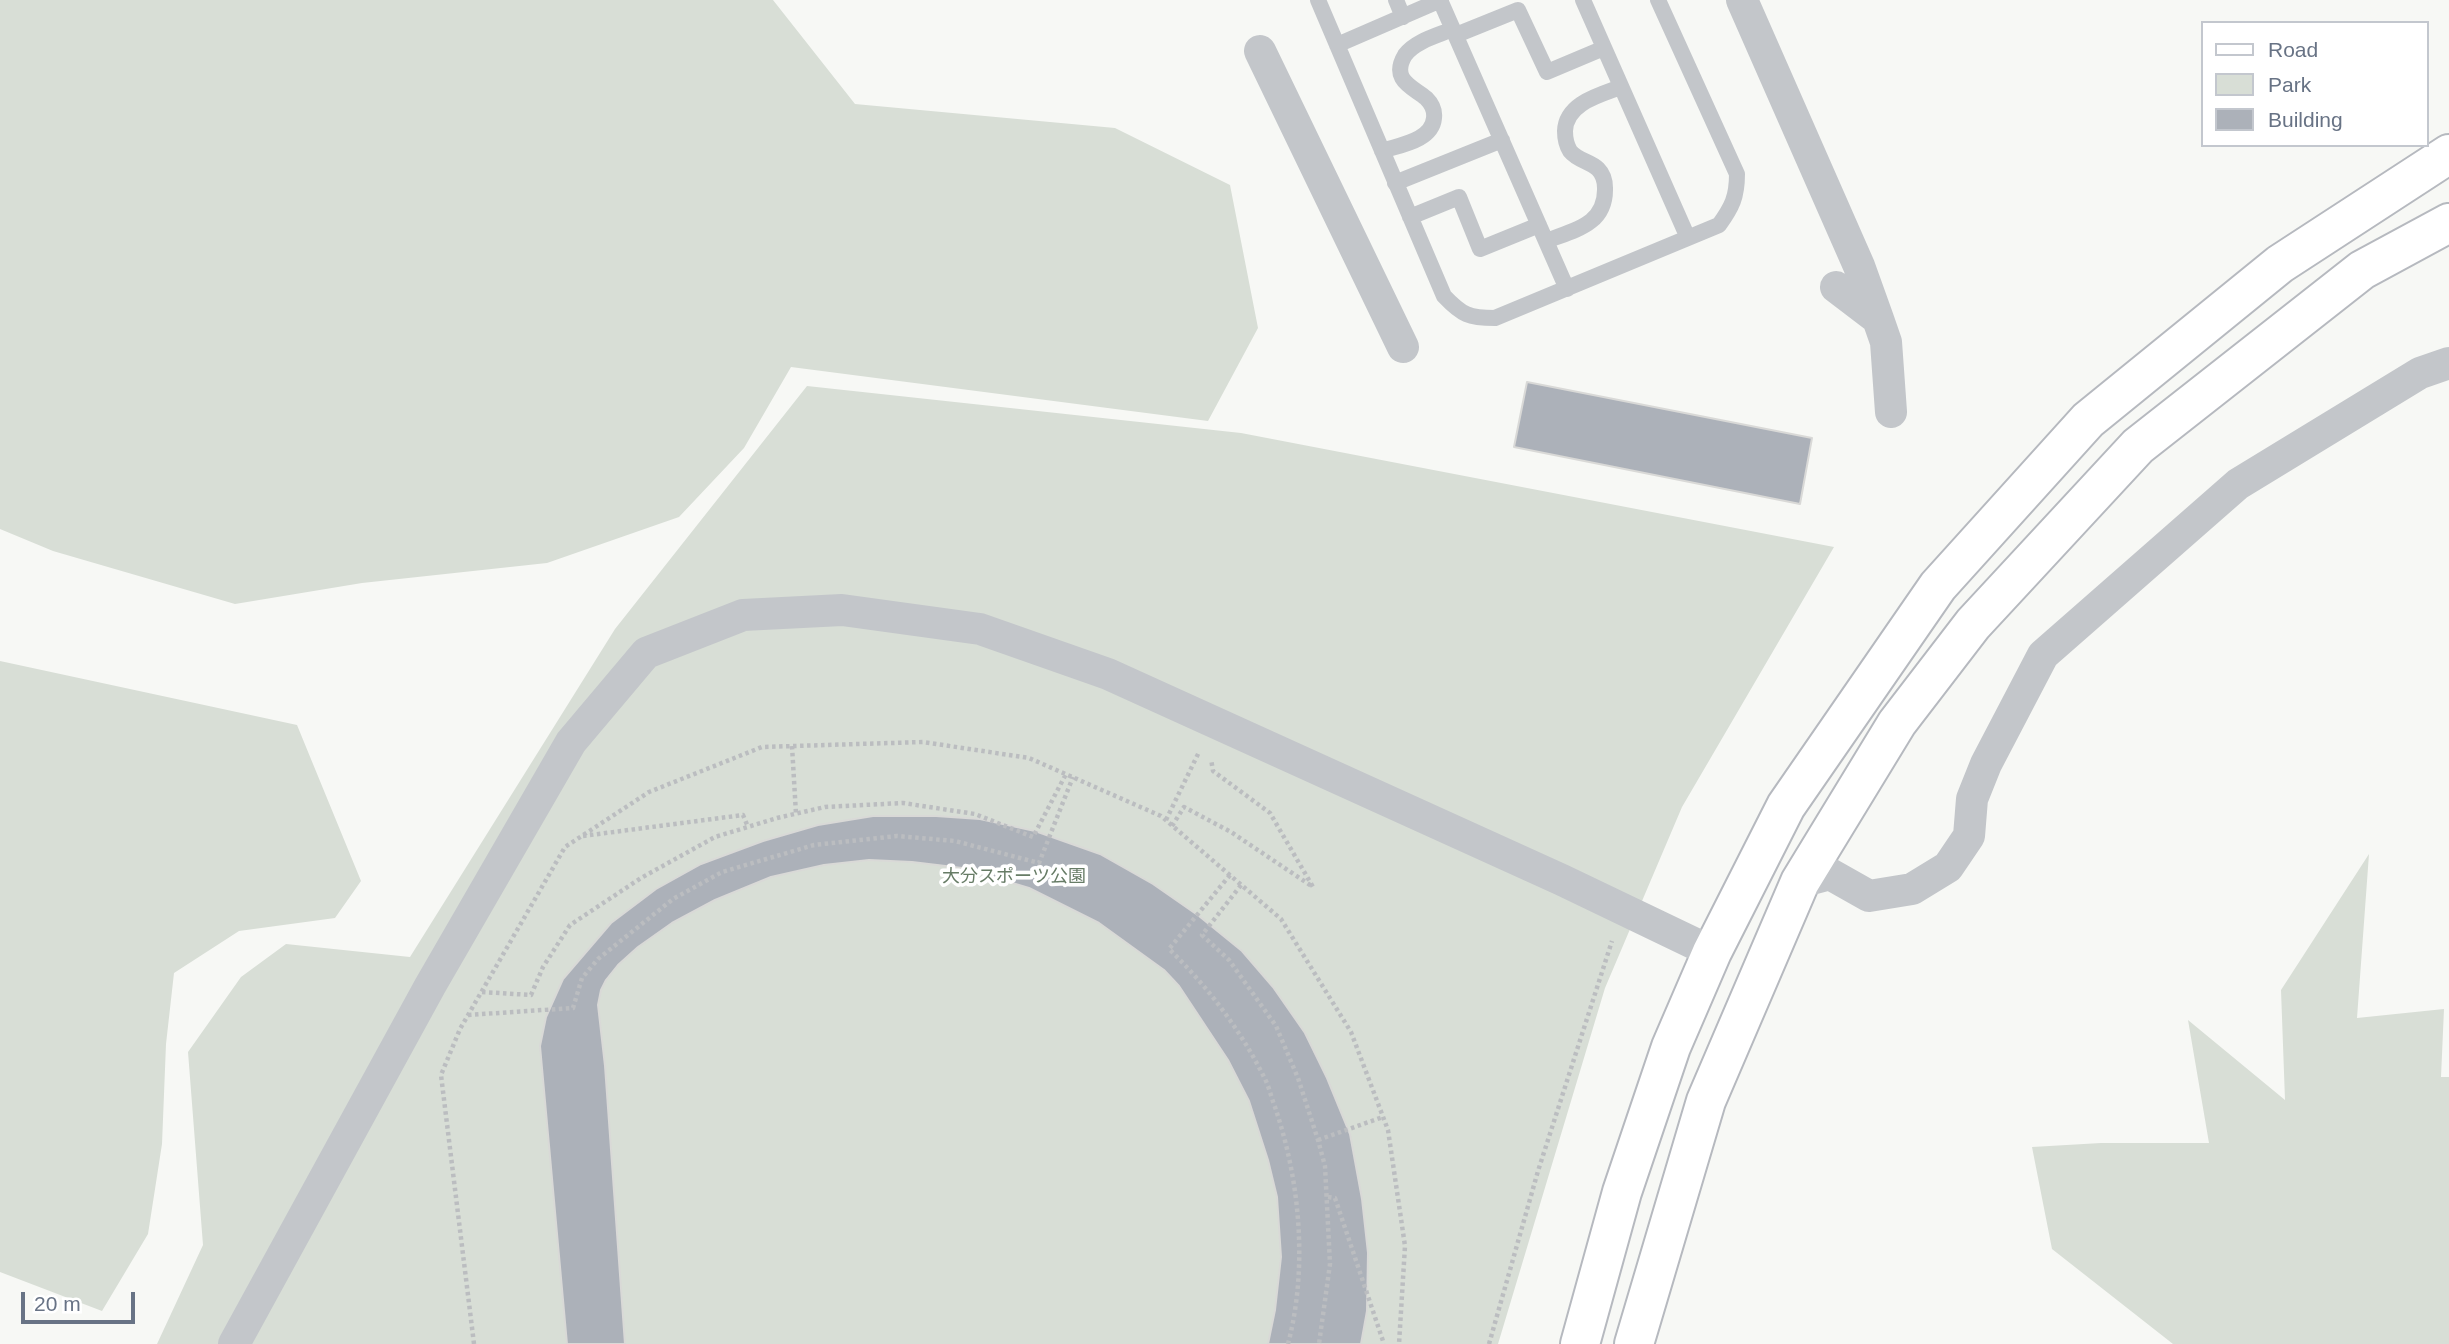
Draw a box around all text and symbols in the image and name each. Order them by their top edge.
legend [2200,21,2428,147]
text: Road [2268,38,2318,61]
text: Park [2268,73,2311,96]
text: Building [2268,108,2343,131]
park label: 大分スポーツ公園 [942,866,1086,888]
scale bar [24,1278,138,1322]
text: 20 m [34,1292,81,1315]

